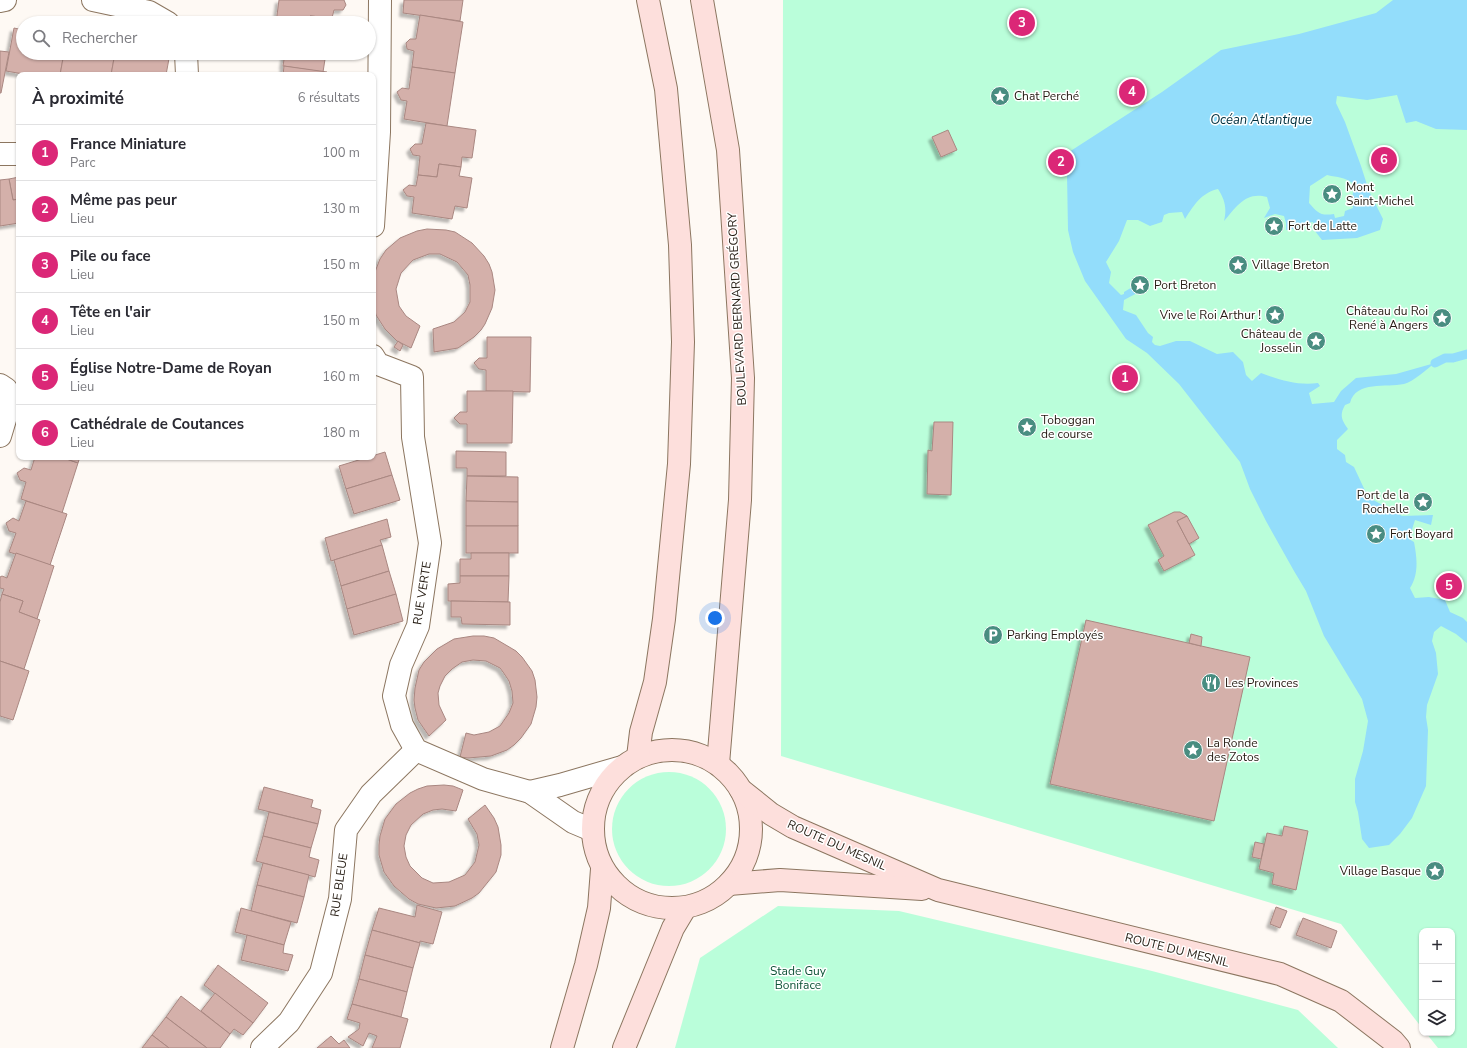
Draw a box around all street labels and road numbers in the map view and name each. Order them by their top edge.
street label: BOULEVARD BERNARD GRÉGORY [724,211,750,406]
street label: RUE VERTE [409,560,435,626]
street label: ROUTE DU MESNIL [785,816,890,874]
street label: RUE BLEUE [327,852,351,918]
street label: ROUTE DU MESNIL [1123,929,1231,971]

